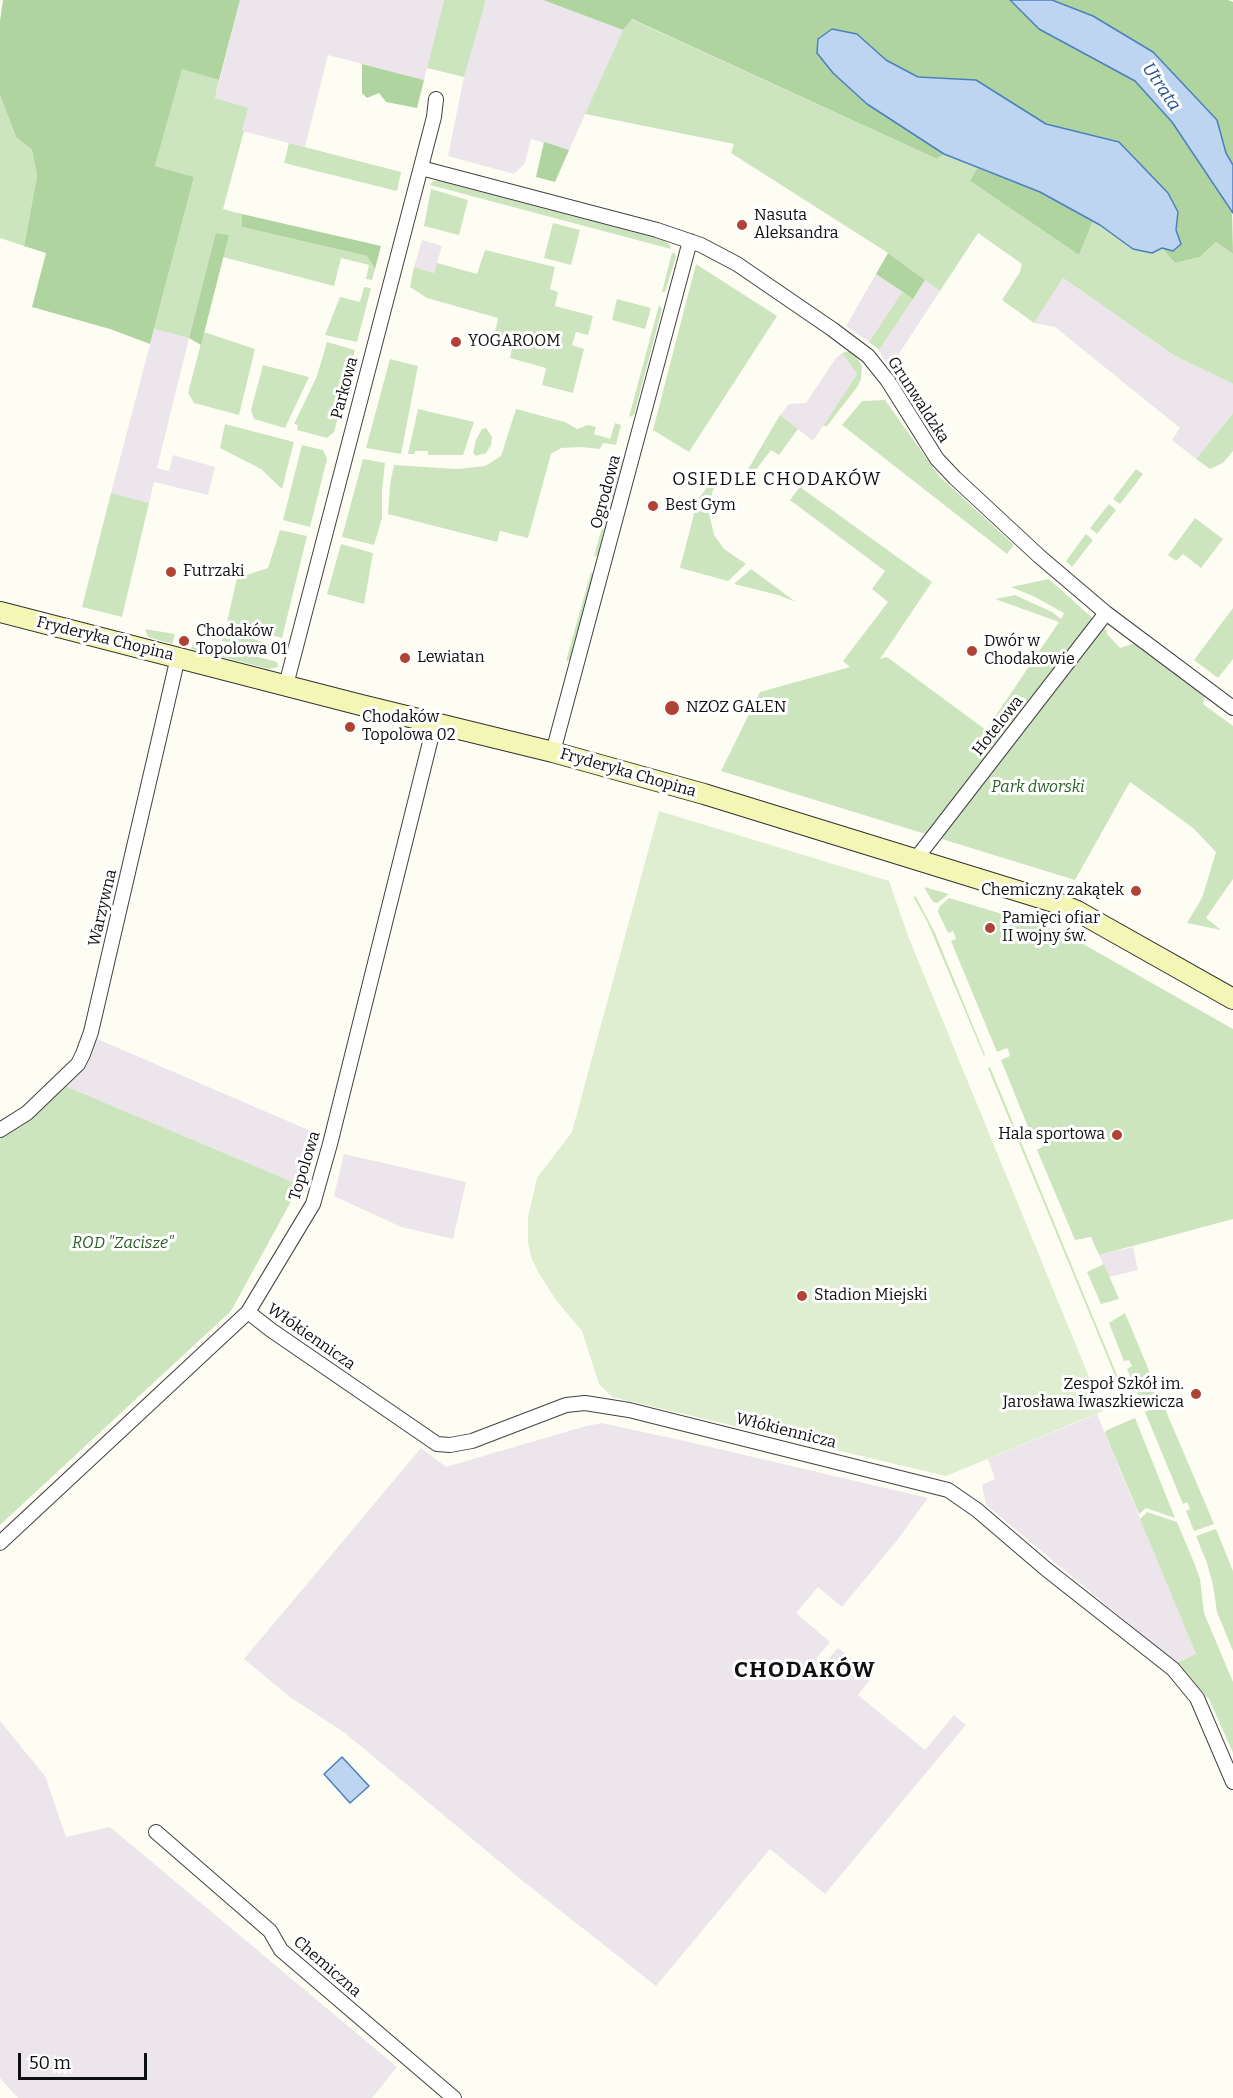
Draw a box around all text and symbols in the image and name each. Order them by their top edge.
water label: Utrata [1137,59,1185,115]
place label: Nasuta Aleksandra [754,206,838,244]
marker: Nasuta Aleksandra [735,218,749,232]
place label: YOGAROOM [468,332,560,352]
marker: YOGAROOM [449,335,463,349]
street label: Grunwaldzka [883,353,953,447]
street label: Parkowa [328,355,362,421]
street label: Ogrodowa [587,453,625,531]
district label: OSIEDLE CHODAKÓW [672,469,882,491]
place label: Best Gym [665,496,736,516]
marker: Best Gym [646,499,660,513]
place label: Futrzaki [183,562,245,582]
marker: Futrzaki [164,565,178,579]
street label: Fryderyka Chopina [34,613,176,665]
place label: Chodaków Topolowa 01 [196,622,287,660]
place label: Dwór w Chodakowie [984,632,1075,670]
marker: Chodaków Topolowa 01 [177,634,191,648]
marker: Dwór w Chodakowie [965,644,979,658]
place label: Lewiatan [417,648,485,668]
marker: Lewiatan [398,651,412,665]
street label: Hotelowa [969,692,1027,760]
place label: NZOZ GALEN [686,698,786,718]
marker: NZOZ GALEN [663,699,681,717]
place label: Chodaków Topolowa 02 [362,708,455,746]
marker: Chodaków Topolowa 02 [343,720,357,734]
street label: Fryderyka Chopina [558,744,698,802]
park label: Park dworski [991,778,1085,798]
street label: Warzywna [85,868,121,948]
place label: Chemiczny zakątek [981,881,1124,901]
marker: Chemiczny zakątek [1129,884,1143,898]
place label: Pamięci ofiar II wojny św. [1002,909,1100,947]
marker: Pamięci ofiar II wojny św. [983,921,997,935]
place label: Hala sportowa [998,1125,1105,1145]
marker: Hala sportowa [1110,1128,1124,1142]
street label: Topolowa [285,1129,325,1203]
park label: ROD "Zacisze" [72,1234,174,1254]
place label: Stadion Miejski [814,1286,928,1306]
marker: Stadion Miejski [795,1289,809,1303]
street label: Włókiennicza [263,1300,359,1374]
place label: Zespoł Szkół im. Jarosława Iwaszkiewicza [1003,1375,1184,1413]
marker: Zespoł Szkół im. Jarosława Iwaszkiewicza [1189,1387,1203,1401]
street label: Włókiennicza [734,1409,838,1453]
district label: CHODAKÓW [734,1658,876,1684]
street label: Chemiczna [289,1932,365,2002]
scale bar [21,2041,150,2079]
text: 50 m [29,2052,71,2074]

